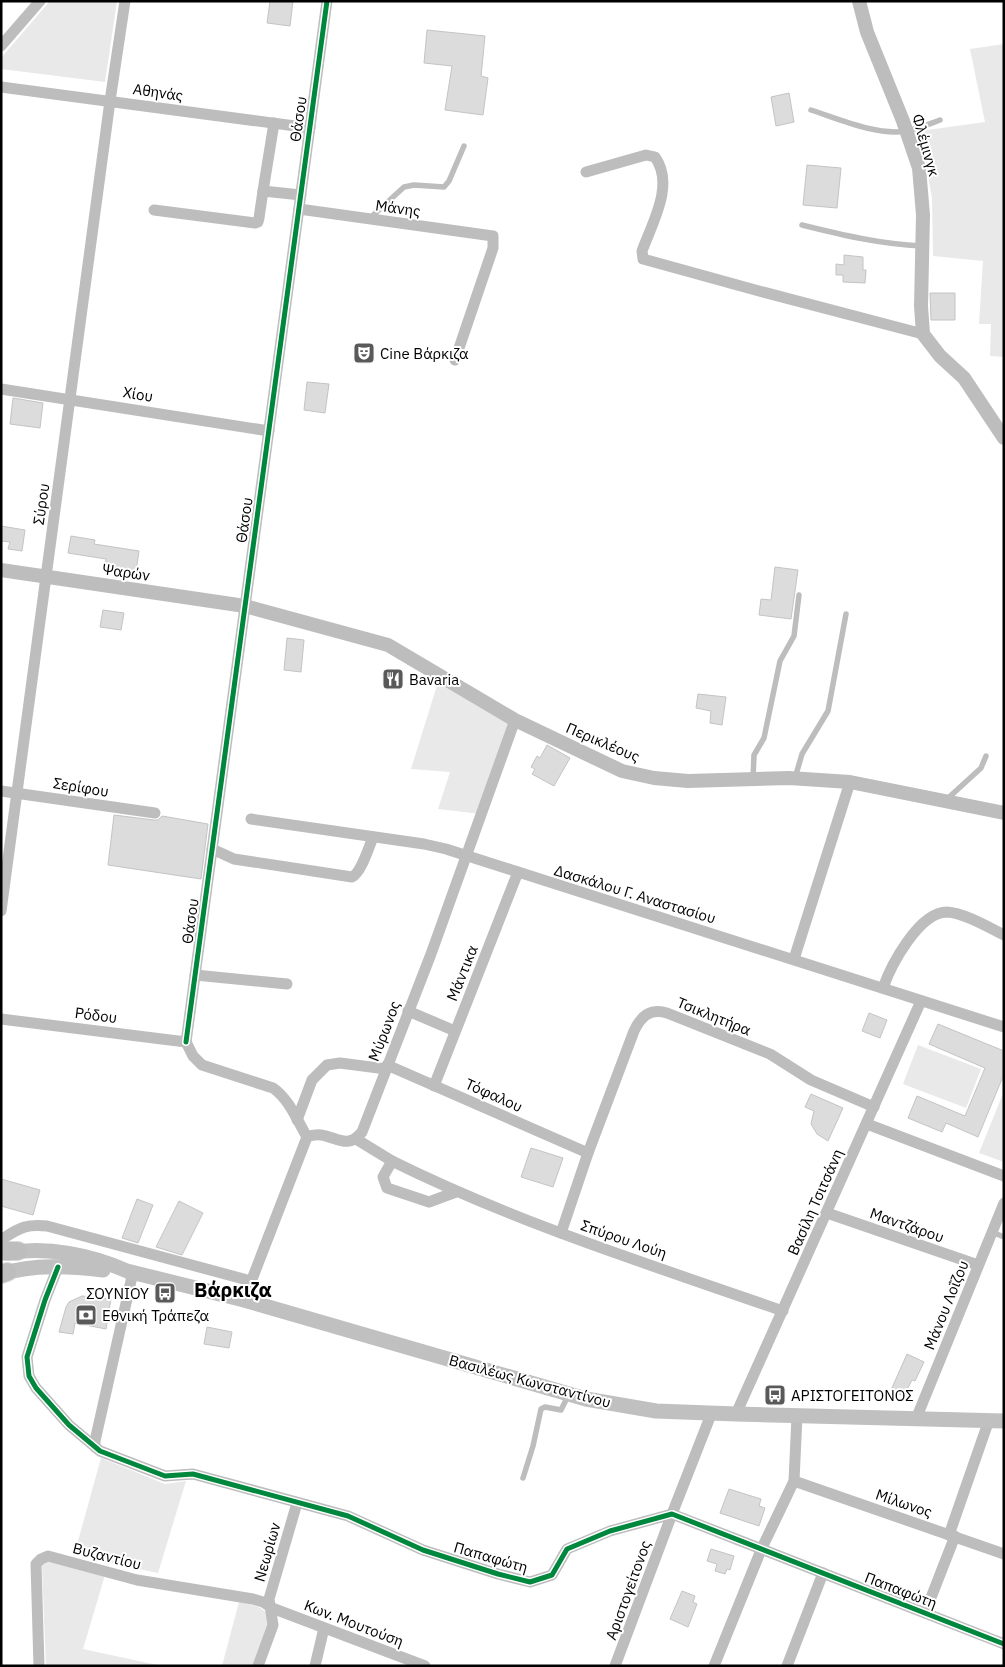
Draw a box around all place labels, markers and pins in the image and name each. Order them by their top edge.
theatre icon: Cine Βάρκιζα [352,341,376,365]
place label: Cine Βάρκιζα [380,344,469,363]
restaurant icon: Bavaria [381,667,405,691]
place label: Bavaria [409,670,459,689]
bus stop icon: ΣΟΥΝΙΟΥ [153,1281,177,1305]
place label: ΣΟΥΝΙΟΥ [86,1284,149,1303]
bank icon: Εθνική Τράπεζα [74,1303,98,1327]
place label: Εθνική Τράπεζα [102,1306,210,1325]
bus stop icon: ΑΡΙΣΤΟΓΕΙΤΟΝΟΣ [763,1383,787,1407]
place label: ΑΡΙΣΤΟΓΕΙΤΟΝΟΣ [791,1386,914,1405]

